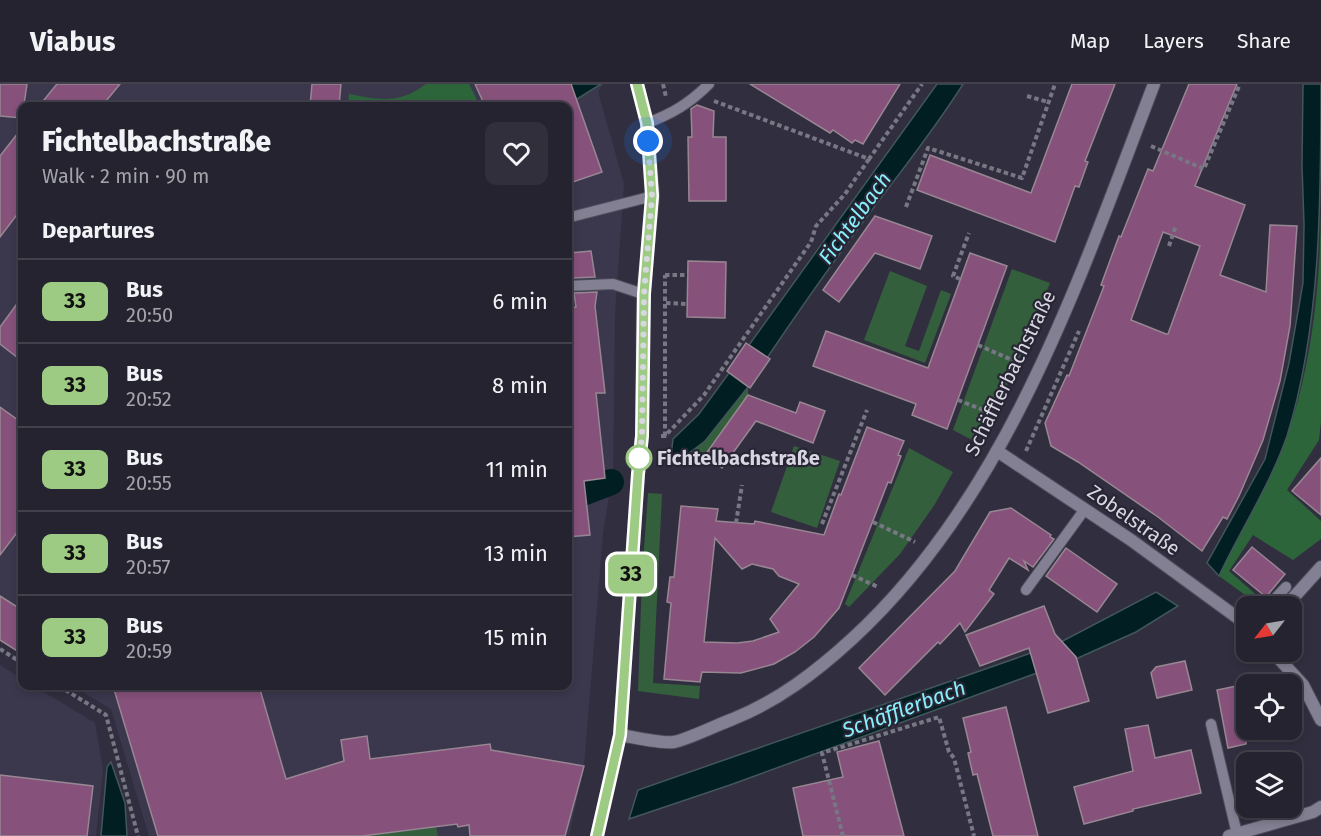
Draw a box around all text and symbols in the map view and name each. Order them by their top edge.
text: Viabus [30,25,115,58]
text: Map [1070,28,1110,54]
text: Layers [1143,28,1204,54]
text: Share [1237,28,1291,54]
button: heart [485,122,548,185]
text: Fichtelbachstraße [42,125,271,158]
your location [633,126,663,156]
text: Walk · 2 min · 90 m [42,164,209,188]
water label: Fichtelbach [813,167,897,269]
text: Departures [42,217,154,244]
text: Bus [126,276,163,303]
street label: Schäfflerbachstraße [960,286,1060,460]
text: 33 [64,288,86,314]
text: 6 min [492,288,548,315]
text: 20:50 [126,303,173,327]
text: Bus [126,360,163,387]
text: 33 [64,372,86,398]
text: 8 min [492,372,548,399]
text: 20:52 [126,387,172,411]
text: Bus [126,444,163,471]
marker: Fichtelbachstraße [626,445,652,471]
place label: Fichtelbachstraße [657,446,820,470]
text: 33 [64,456,86,482]
text: 11 min [485,456,548,483]
text: 20:55 [126,471,172,495]
street label: Zobelstraße [1083,479,1185,561]
text: Bus [126,528,163,555]
text: 33 [64,540,86,566]
text: 13 min [484,540,548,567]
line badge: 33 [604,554,658,594]
text: 20:57 [126,555,170,579]
text: 33 [620,561,642,587]
north arrow [1236,596,1302,662]
map controls [1236,596,1302,818]
text: Bus [126,612,163,639]
text: 33 [64,624,86,650]
text: 15 min [484,624,548,651]
text: 20:59 [126,639,172,663]
button: locate [1236,674,1302,740]
water label: Schäfflerbach [838,675,969,744]
button: layers [1236,752,1302,818]

